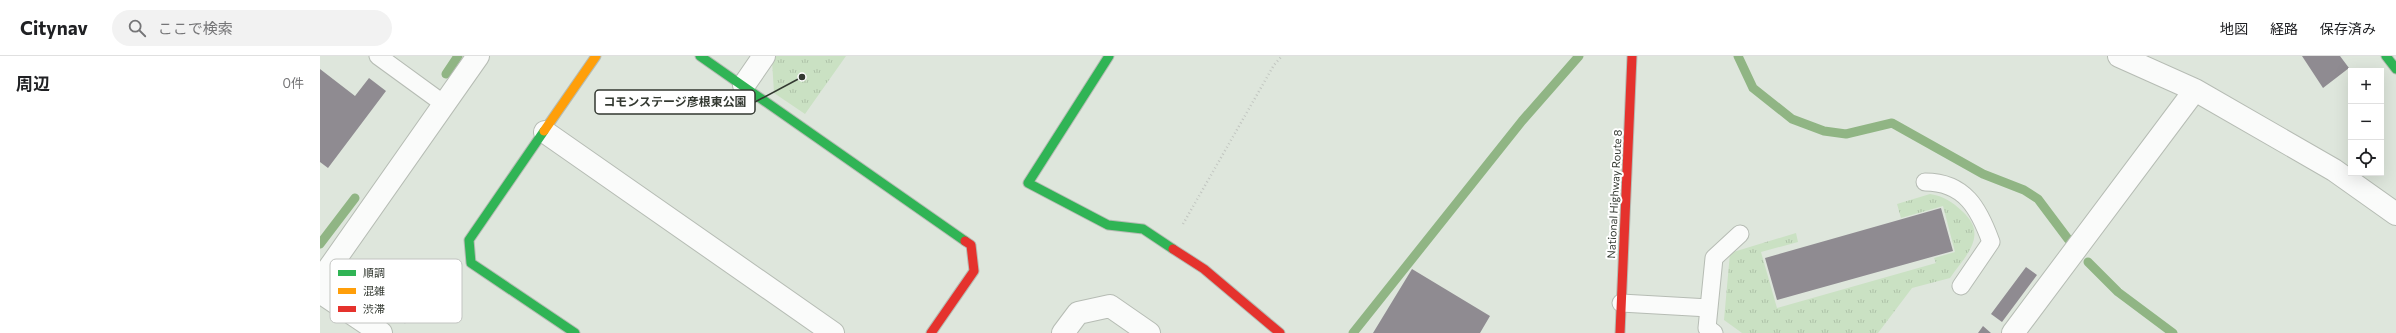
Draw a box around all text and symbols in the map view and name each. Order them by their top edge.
search box [112,10,392,46]
text: Citynav [20,16,88,39]
icon: search [126,17,148,39]
text: ここで検索 [158,19,233,37]
text: 地図 [2220,20,2248,37]
text: 経路 [2270,20,2298,37]
text: 保存済み [2320,20,2376,37]
map controls [2348,68,2384,176]
button: + [2348,68,2384,104]
text: 周辺 [16,73,50,94]
text: 0件 [283,75,304,91]
callout: コモンステージ彦根東公園 [595,90,755,114]
text: コモンステージ彦根東公園 [603,94,747,108]
button: − [2348,104,2384,140]
street label: National Highway Route 8 [1604,129,1624,259]
button: locate [2348,140,2384,176]
legend [330,259,462,323]
text: 順調 [363,266,385,279]
text: 混雑 [363,284,385,297]
text: 渋滞 [363,302,385,315]

